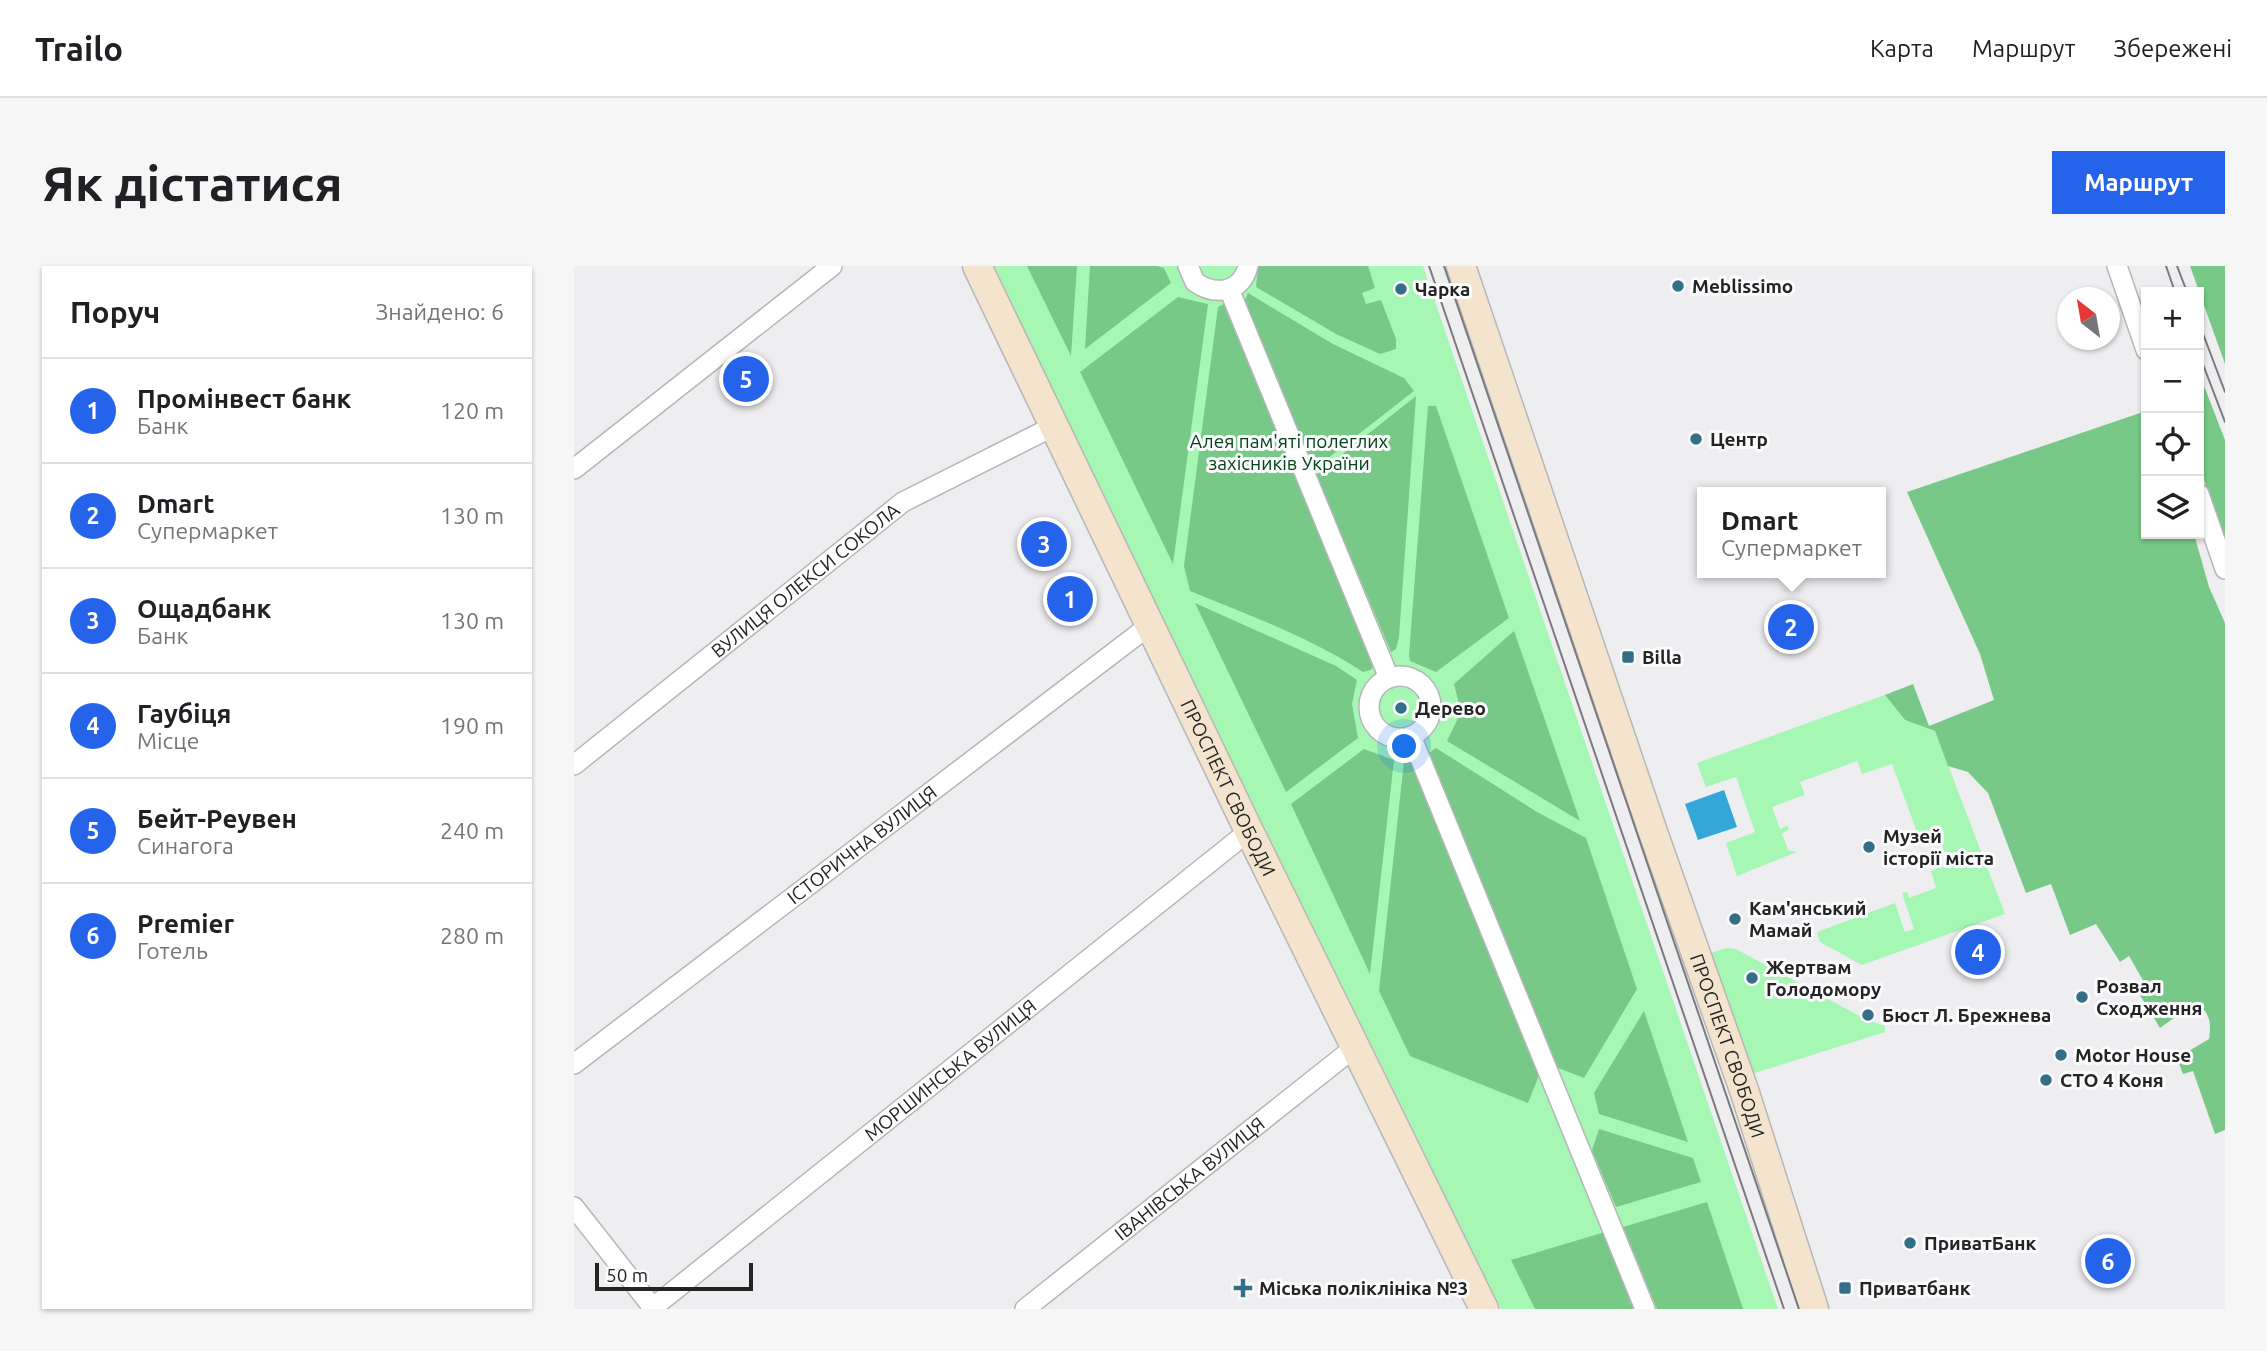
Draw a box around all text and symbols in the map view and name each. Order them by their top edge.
text: Trailo [35,30,123,67]
text: Карта [1870,35,1934,62]
text: Маршрут [1972,35,2075,62]
text: Збережені [2113,35,2232,62]
button: Маршрут [2052,151,2225,214]
text: Як дістатися [42,155,343,210]
place label: Meblissimo [1692,275,1793,297]
place label: Чарка [1415,278,1470,300]
marker: Meblissimo [1670,278,1686,294]
marker: Чарка [1393,281,1409,297]
north arrow [2057,287,2120,350]
map controls [2141,287,2204,539]
button: + [2141,287,2204,350]
text: Поруч [70,295,160,329]
text: Знайдено: 6 [375,299,504,324]
button: − [2141,350,2204,413]
pin: 5 [723,353,769,405]
text: Промінвест банк [137,384,351,413]
text: 1 [87,398,99,423]
text: 120 m [440,398,504,423]
text: Банк [137,413,188,438]
button: locate [2141,413,2204,476]
place label: Центр [1710,428,1768,450]
park label: Алея пам'яті полеглих захісників України [1190,430,1389,474]
marker: Центр [1688,431,1704,447]
button: layers [2141,476,2204,539]
popup [1697,487,1886,578]
text: Dmart [137,489,214,518]
street label: ВУЛИЦЯ ОЛЕКСИ СОКОЛА [707,498,904,662]
text: 2 [87,503,99,528]
text: 130 m [440,503,504,528]
text: Dmart [1721,506,1798,535]
text: Супермаркет [137,518,278,543]
pin: 3 [1021,518,1067,570]
text: Супермаркет [1721,535,1862,560]
pin: 1 [1047,573,1093,625]
text: Ощадбанк [137,594,271,623]
pin: 2 [1768,601,1814,653]
text: 3 [87,608,99,633]
text: 130 m [440,608,504,633]
text: Банк [137,623,188,648]
place label: Billa [1642,646,1682,668]
marker: Billa [1620,649,1636,665]
street label: ПРОСПЕКТ СВОБОДИ [1176,696,1280,879]
place label: Дерево [1415,697,1486,719]
text: Гаубіця [137,699,231,728]
marker: Дерево [1393,700,1409,716]
text: 4 [87,713,99,738]
text: 190 m [440,713,504,738]
text: Місце [137,728,199,753]
your location [1387,729,1421,763]
street label: ІСТОРИЧНА ВУЛИЦЯ [783,781,941,908]
text: Бейт-Реувен [137,804,297,833]
text: 5 [87,818,99,843]
text: 240 m [440,818,504,843]
place label: Музей історії міста [1883,825,1994,869]
text: Синагога [137,833,234,858]
marker: Музей історії міста [1861,839,1877,855]
place label: Кам'янський Мамай [1749,897,1866,941]
text: Premier [137,909,234,938]
marker: Кам'янський Мамай [1727,911,1743,927]
text: 6 [87,923,99,948]
text: 280 m [440,923,504,948]
pin: 4 [1955,926,2001,978]
text: Готель [137,938,208,963]
street label: ПРОСПЕКТ СВОБОДИ [1686,951,1769,1140]
place label: Жертвам Голодомору [1766,956,1881,1000]
marker: Жертвам Голодомору [1744,970,1760,986]
place label: Розвал Сходження [2096,975,2202,1019]
marker: Розвал Сходження [2074,989,2090,1005]
street label: МОРШИНСЬКА ВУЛИЦЯ [860,995,1040,1145]
place label: Бюст Л. Брежнева [1882,1004,2051,1026]
marker: Бюст Л. Брежнева [1860,1007,1876,1023]
place label: Motor House [2075,1044,2191,1066]
marker: Motor House [2053,1047,2069,1063]
place label: СТО 4 Коня [2060,1069,2164,1091]
marker: СТО 4 Коня [2038,1072,2054,1088]
street label: ІВАНІВСЬКА ВУЛИЦЯ [1110,1112,1269,1245]
place label: ПриватБанк [1924,1232,2036,1254]
marker: ПриватБанк [1902,1235,1918,1251]
pin: 6 [2085,1235,2131,1287]
scale bar [595,1260,752,1292]
text: 50 m [606,1264,648,1286]
place label: Міська поліклініка №3 [1259,1277,1468,1299]
place label: Приватбанк [1859,1277,1971,1299]
marker: Міська поліклініка №3 [1233,1278,1253,1298]
marker: Приватбанк [1837,1280,1853,1296]

